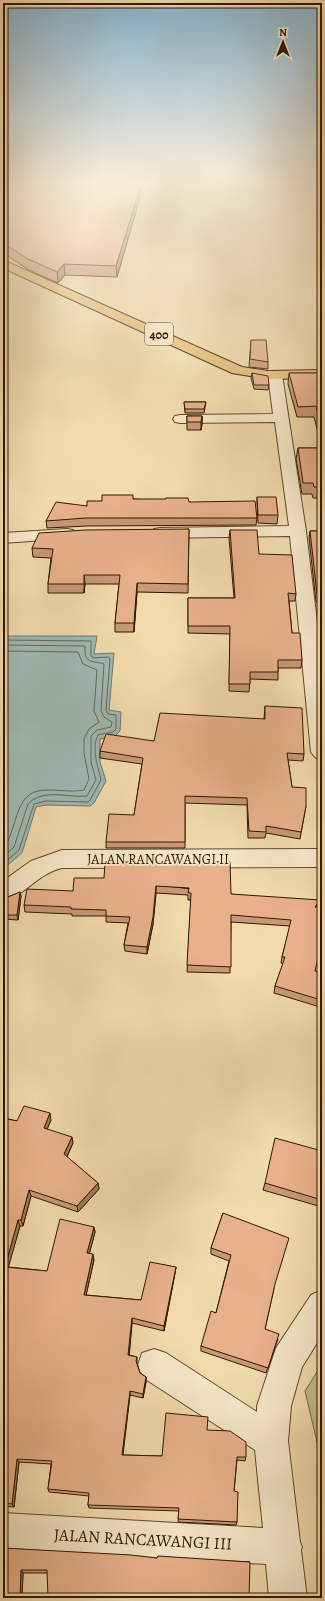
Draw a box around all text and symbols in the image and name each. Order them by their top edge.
north arrow [263,22,303,62]
text: N [279,25,287,40]
road number: 400 [145,323,173,345]
street label: JALAN RANCAWANGI II [87,850,229,869]
street label: JALAN RANCAWANGI III [53,1523,233,1556]

